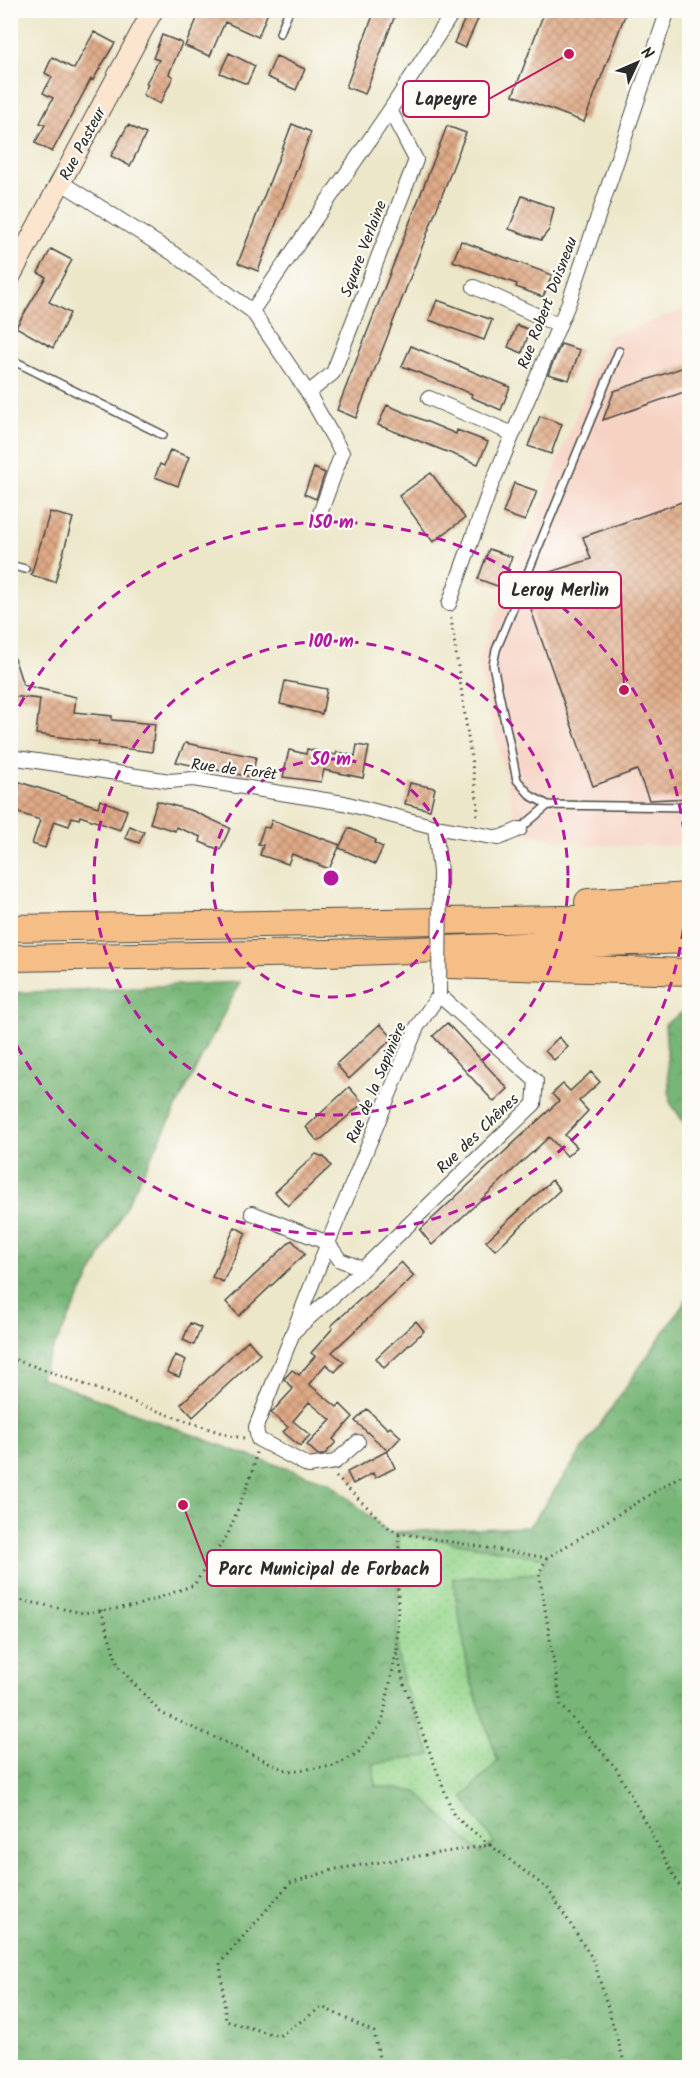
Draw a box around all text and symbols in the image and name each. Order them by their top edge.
north arrow [607,33,667,93]
text: N [634,41,659,66]
callout: Lapeyre [403,81,489,117]
text: Lapeyre [415,86,477,115]
street label: Rue Pasteur [53,101,114,185]
street label: Square Verlaine [334,197,394,301]
street label: Rue Robert Doisneau [511,233,585,373]
text: 150 m [308,509,354,538]
callout: Leroy Merlin [499,572,621,608]
text: Leroy Merlin [511,577,609,606]
text: 100 m [308,628,354,657]
text: 50 m [310,746,351,775]
street label: Rue de Forêt [190,752,279,788]
centre of rings [321,868,341,888]
street label: Rue de la Sapinière [340,1019,414,1147]
street label: Rue des Chênes [431,1088,525,1180]
callout: Parc Municipal de Forbach [207,1550,441,1586]
text: Parc Municipal de Forbach [219,1556,429,1585]

